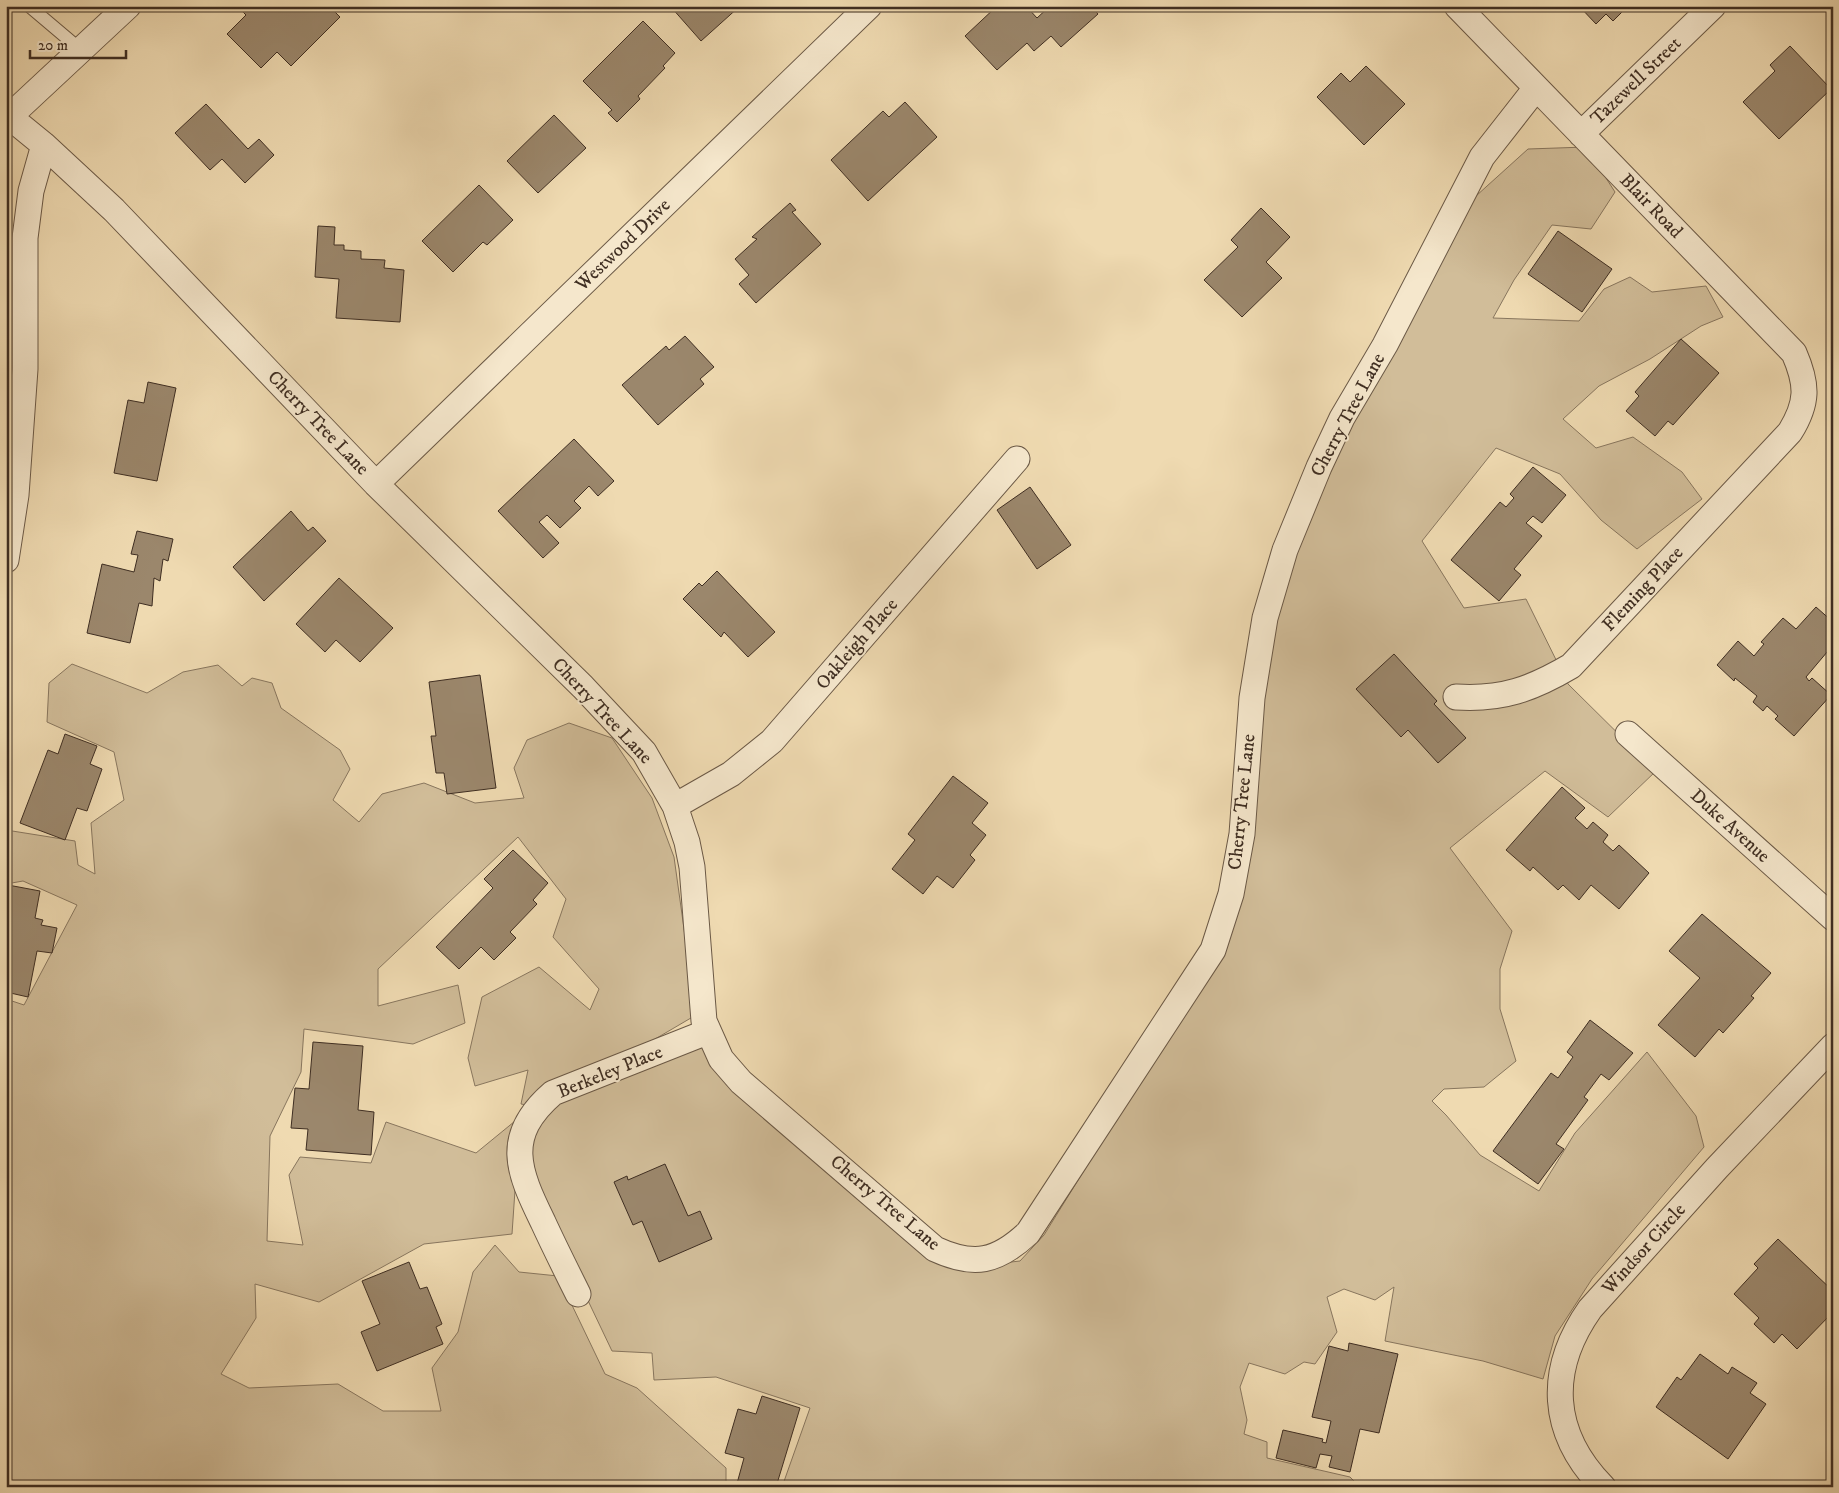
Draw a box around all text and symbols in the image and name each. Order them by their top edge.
scale bar [30,28,126,60]
street label: Tazewell Street [1586,32,1686,130]
text: 20 m [38,36,68,55]
street label: Blair Road [1615,169,1688,244]
street label: Westwood Drive [570,194,675,297]
street label: Cherry Tree Lane [1306,349,1390,481]
street label: Cherry Tree Lane [262,366,374,480]
street label: Fleming Place [1598,541,1688,636]
street label: Oakleigh Place [811,594,903,694]
street label: Cherry Tree Lane [547,653,657,769]
street label: Cherry Tree Lane [1223,733,1261,871]
street label: Duke Avenue [1685,784,1775,868]
street label: Berkeley Place [554,1040,666,1104]
street label: Cherry Tree Lane [825,1150,945,1256]
street label: Windsor Circle [1596,1199,1691,1300]

